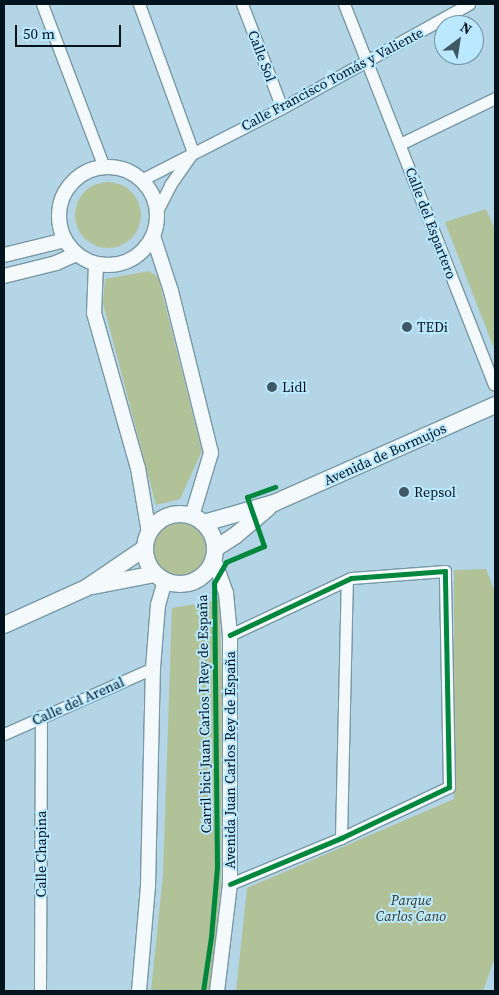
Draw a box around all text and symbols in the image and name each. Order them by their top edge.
scale bar [18,15,124,47]
north arrow [434,15,484,65]
text: N [457,17,476,39]
text: 50 m [23,23,55,44]
street label: Calle Francisco Tomás y Valiente [238,24,426,134]
street label: Calle Sol [245,28,279,84]
street label: Calle del Espartero [402,165,460,281]
place label: TEDi [417,319,448,335]
marker: TEDi [401,321,413,333]
place label: Lidl [282,379,307,395]
marker: Lidl [266,381,278,393]
street label: Avenida de Bormujos [321,419,449,489]
place label: Repsol [414,484,456,500]
marker: Repsol [398,486,410,498]
street label: Carril bici Juan Carlos I Rey de España [194,594,214,834]
street label: Avenida Juan Carlos Rey de España [222,651,238,869]
street label: Calle del Arenal [29,673,127,729]
street label: Calle Chapina [33,811,49,897]
park label: Parque Carlos Cano [376,892,446,924]

